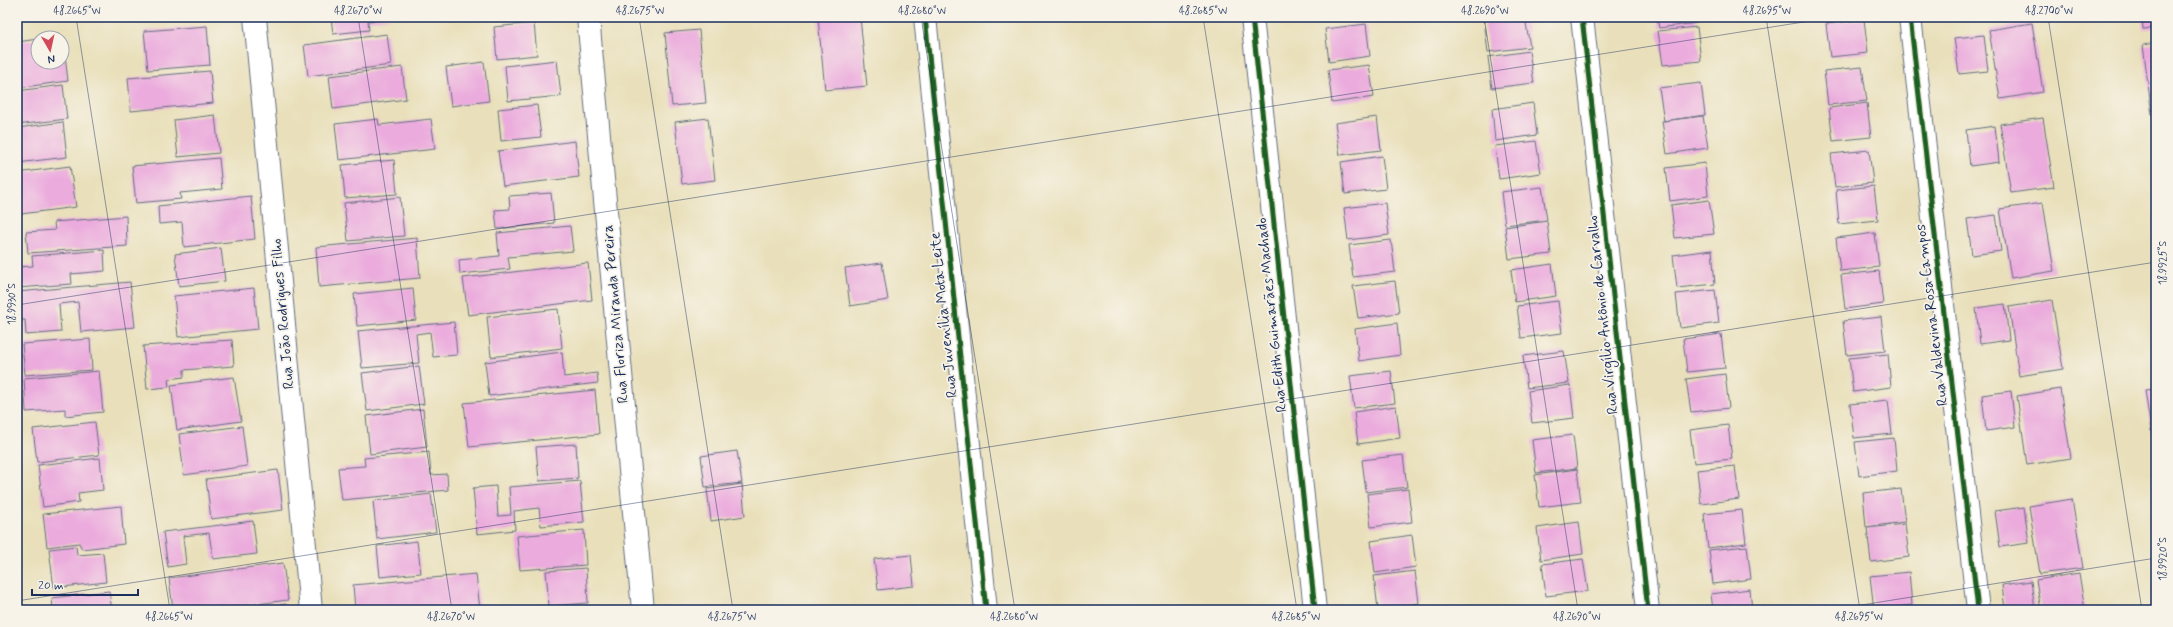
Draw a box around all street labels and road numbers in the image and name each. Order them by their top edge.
street label: Rua Virgílio Antônio de Carvalho [1583,214,1624,416]
street label: Rua Edith Guimarães Machado [1252,217,1292,413]
street label: Rua Valdevina Rosa Campos [1911,223,1953,407]
street label: Rua Floriza Miranda Pereira [598,224,634,404]
street label: Rua Juvenília Mota Leite [925,231,963,399]
street label: Rua João Rodrigues Filho [266,238,300,390]

